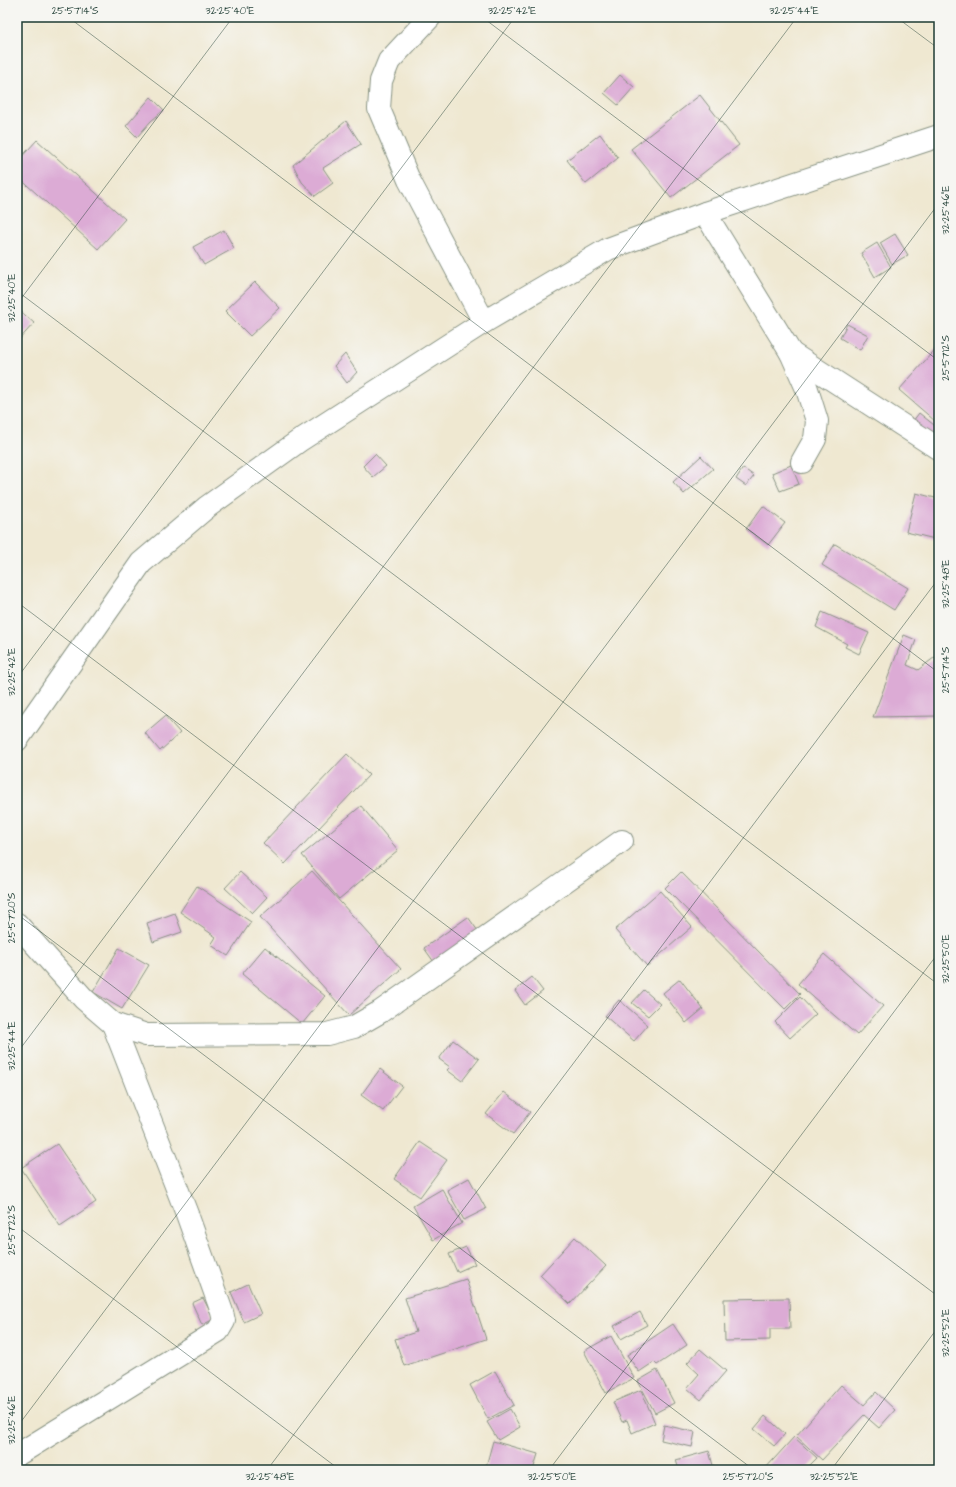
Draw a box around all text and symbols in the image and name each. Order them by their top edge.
text: 25°57'14"S [52,4,99,18]
text: 32°25'40"E [206,4,254,18]
text: 32°25'42"E [488,4,536,18]
text: 32°25'44"E [769,4,819,18]
text: 32°25'46"E [939,186,953,234]
text: 32°25'40"E [5,274,19,322]
text: 25°57'12"S [939,335,953,381]
text: 32°25'48"E [939,559,953,609]
text: 25°57'14"S [939,646,953,693]
text: 32°25'42"E [5,648,19,696]
text: 25°57'20"S [5,892,19,943]
text: 32°25'50"E [939,934,953,984]
text: 32°25'44"E [5,1021,19,1071]
text: 25°57'22"S [5,1204,19,1255]
text: 32°25'52"E [939,1309,953,1357]
text: 32°25'46"E [5,1396,19,1444]
text: 32°25'48"E [245,1470,295,1484]
text: 32°25'50"E [527,1470,577,1484]
text: 25°57'20"S [723,1470,774,1484]
text: 32°25'52"E [810,1470,858,1484]

